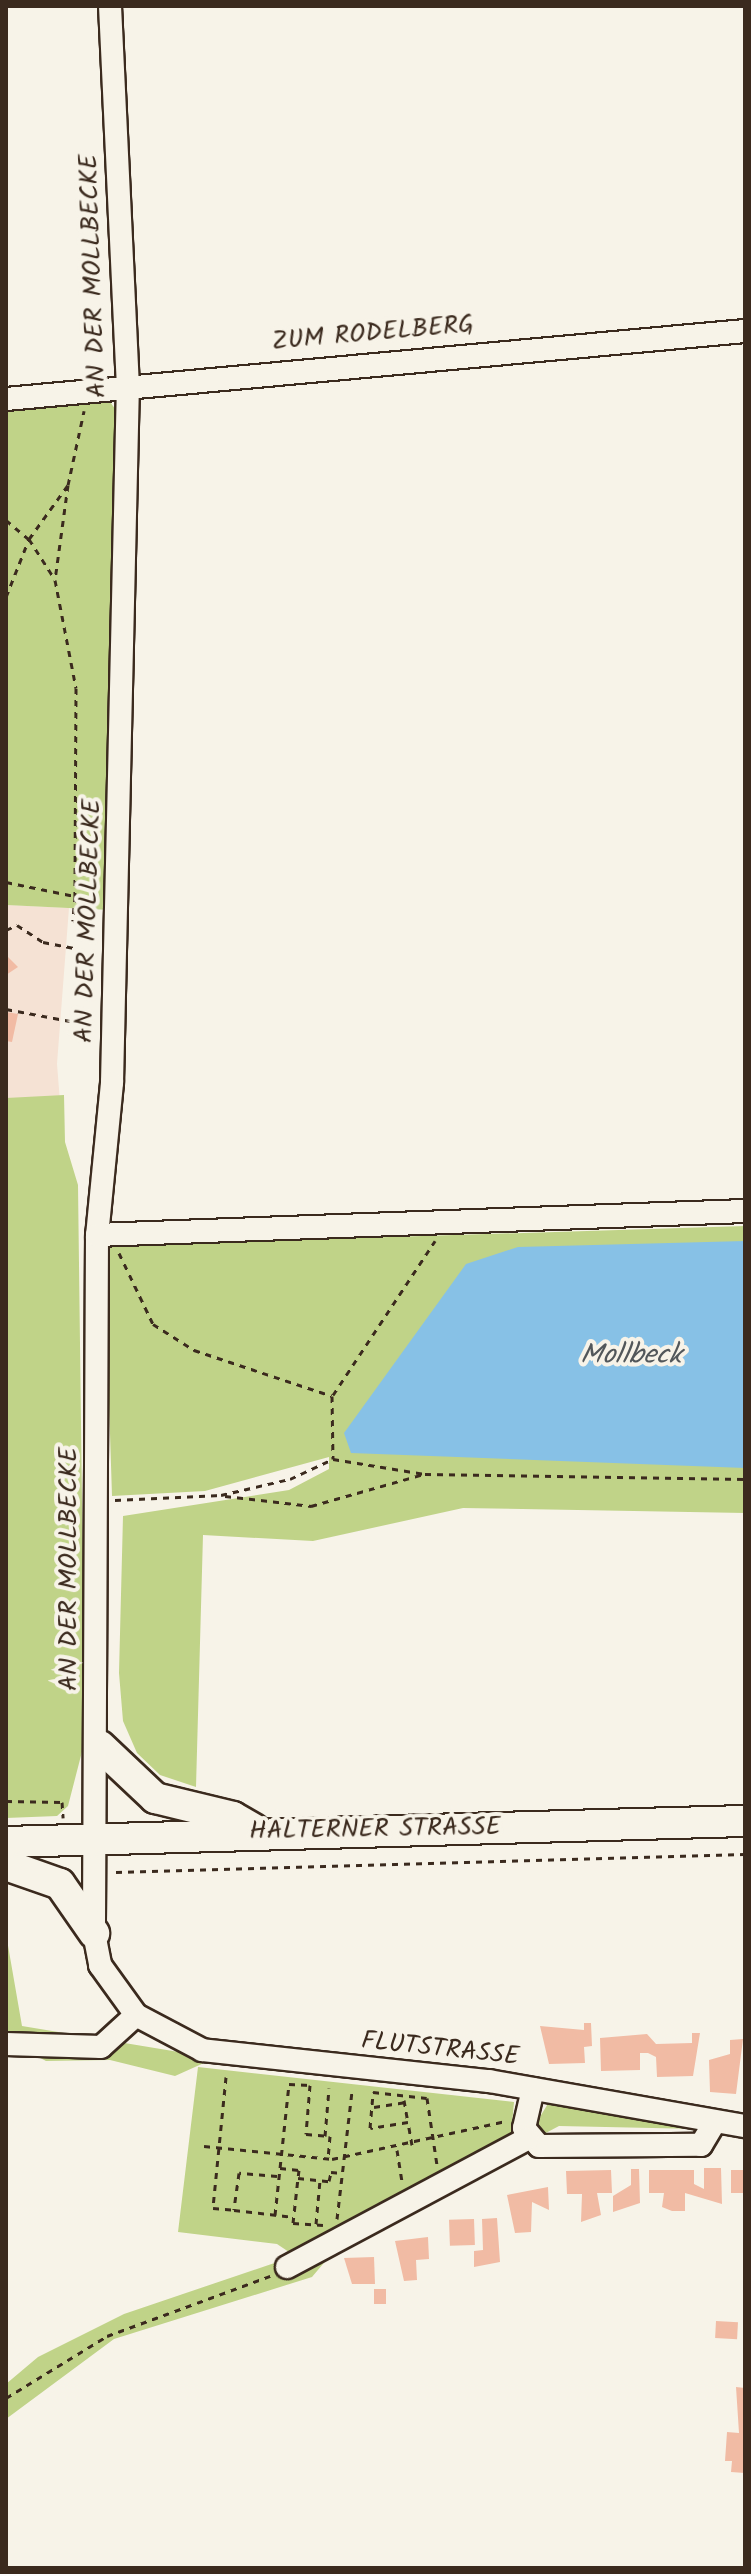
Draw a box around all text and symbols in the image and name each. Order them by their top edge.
street label: AN DER MOLLBECKE [74,153,114,399]
street label: ZUM RODELBERG [271,310,475,358]
street label: AN DER MOLLBECKE [69,798,109,1044]
water label: Mollbeck [580,1339,682,1373]
street label: AN DER MOLLBECKE [54,1447,86,1691]
street label: HALTERNER STRASSE [249,1812,501,1848]
street label: FLUTSTRASSE [359,2026,521,2074]

